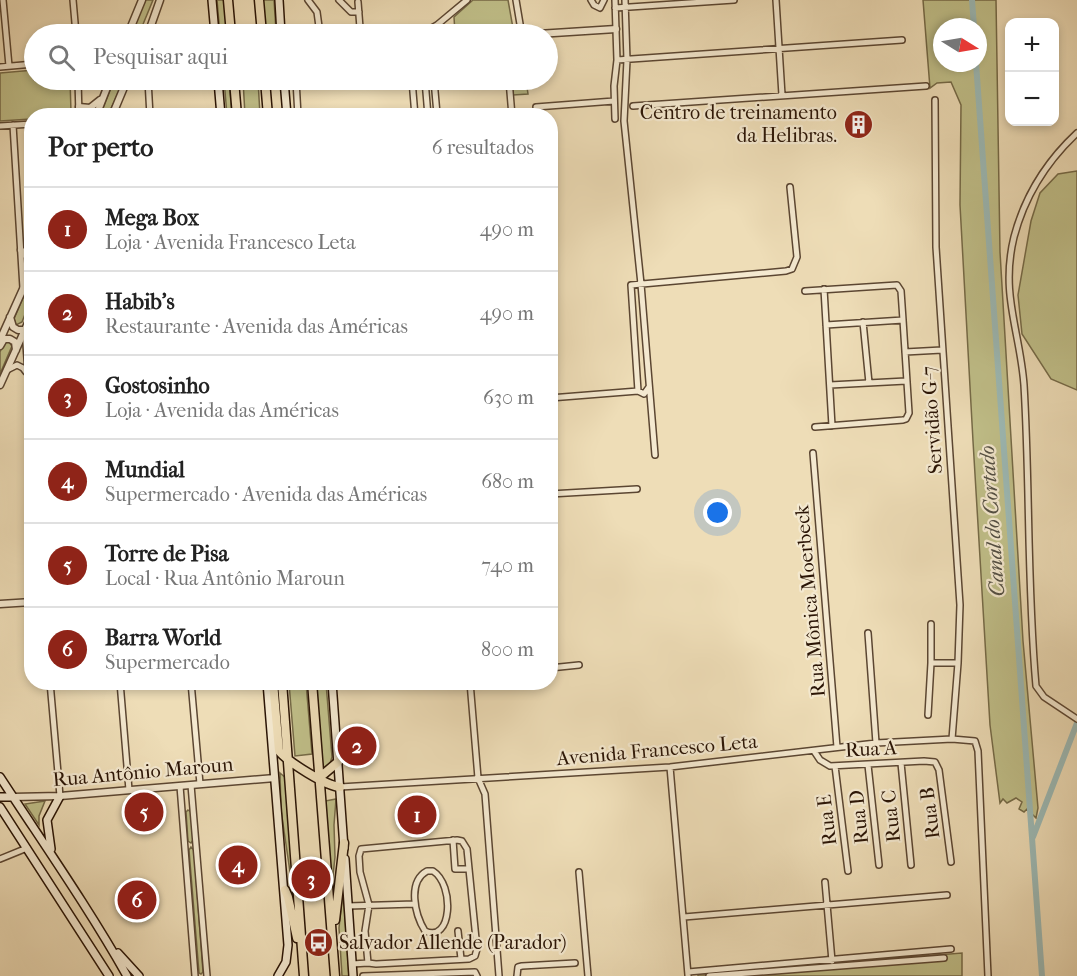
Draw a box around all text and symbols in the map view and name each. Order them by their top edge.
north arrow [933,18,987,72]
map controls [1005,18,1059,126]
button: + [1005,18,1059,72]
search box [24,24,558,90]
icon: search [45,41,78,74]
text: Pesquisar aqui [93,44,228,70]
button: − [1005,72,1059,126]
place label: Centro de treinamento da Helibras. [640,101,837,147]
building icon: Centro de treinamento da Helibras. [842,108,874,140]
text: Por perto [48,132,153,163]
text: 6 resultados [432,136,534,159]
text: Mega Box [105,205,199,231]
text: 1 [64,218,71,241]
text: 490 m [480,218,534,241]
text: Loja · Avenida Francesco Leta [105,231,356,254]
text: Habib's [105,289,175,315]
text: 2 [62,302,73,325]
text: 490 m [480,302,534,325]
text: Restaurante · Avenida das Américas [105,315,408,338]
street label: Servidão G-7 [917,365,947,475]
text: Gostosinho [105,373,210,399]
text: 3 [63,386,72,409]
text: 630 m [483,386,534,409]
text: Loja · Avenida das Américas [105,399,339,422]
water label: Canal do Cortado [975,445,1009,597]
text: Mundial [105,457,185,483]
text: 4 [62,470,73,493]
text: 680 m [481,470,534,493]
text: Supermercado · Avenida das Américas [105,483,427,506]
your location [703,498,732,527]
street label: Rua Mônica Moerbeck [790,503,830,698]
text: Torre de Pisa [105,541,229,567]
text: 5 [63,554,72,577]
text: 740 m [481,554,534,577]
text: Local · Rua Antônio Maroun [105,567,345,590]
text: Barra World [105,625,221,651]
text: 6 [62,638,73,661]
text: 800 m [481,638,534,661]
text: Supermercado [105,651,230,674]
pin: 2 [338,724,376,768]
street label: Avenida Francesco Leta [555,730,759,770]
street label: Rua A [844,736,899,762]
street label: Rua Antônio Maroun [52,753,235,791]
street label: Rua B [915,786,945,840]
street label: Rua D [845,789,873,845]
street label: Rua C [877,789,905,843]
pin: 5 [124,790,164,834]
pin: 1 [398,792,436,838]
street label: Rua E [812,793,842,847]
pin: 4 [218,842,258,888]
pin: 3 [292,856,330,902]
pin: 6 [118,878,156,922]
bus stop icon: Salvador Allende (Parador) [302,926,334,958]
place label: Salvador Allende (Parador) [339,931,567,954]

